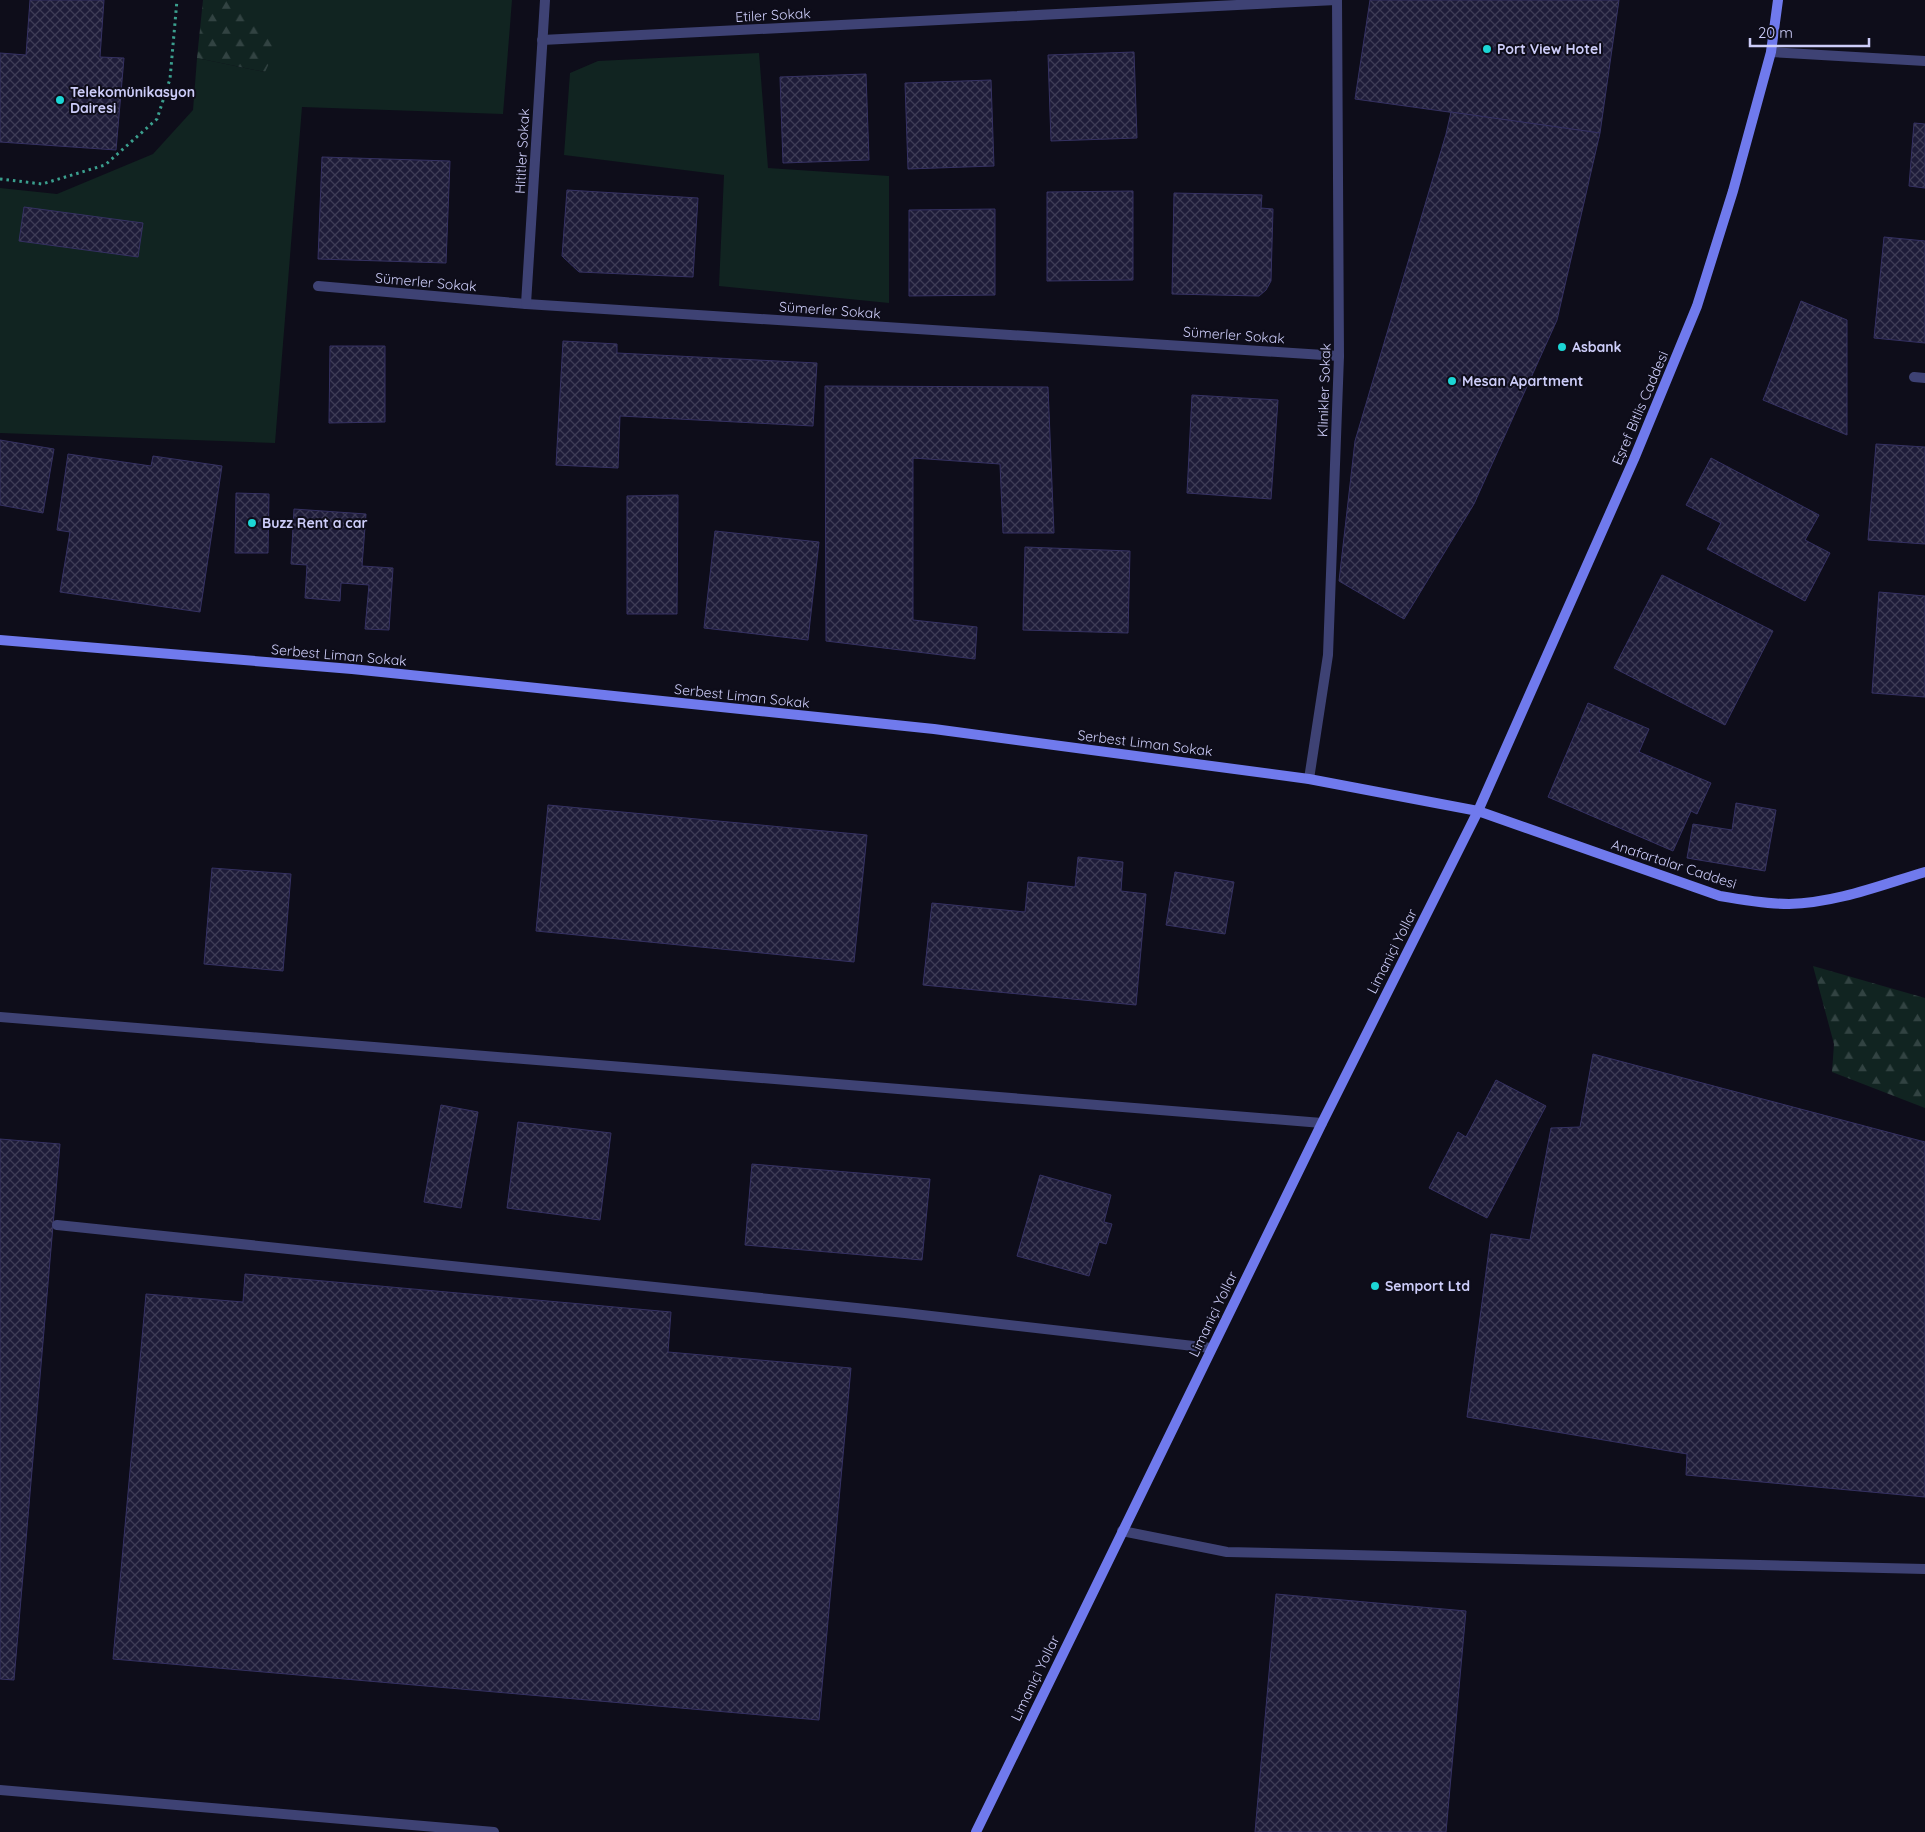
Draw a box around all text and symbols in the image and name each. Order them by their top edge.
street label: Etiler Sokak [735,4,811,26]
scale bar [1750,15,1869,47]
text: 20 m [1758,23,1793,42]
place label: Port View Hotel [1497,40,1602,58]
marker: Port View Hotel [1481,43,1493,55]
place label: Telekomünikasyon Dairesi [70,83,195,117]
marker: Telekomünikasyon Dairesi [54,94,66,106]
street label: Hititler Sokak [511,108,533,194]
street label: Sümerler Sokak [374,269,478,295]
street label: Sümerler Sokak [779,297,881,323]
street label: Sümerler Sokak [1183,322,1285,348]
place label: Asbank [1572,338,1622,356]
marker: Asbank [1556,341,1568,353]
street label: Klinikler Sokak [1313,343,1335,437]
street label: Eşref Bitlis Caddesi [1608,348,1672,468]
place label: Mesan Apartment [1462,372,1583,390]
marker: Mesan Apartment [1446,375,1458,387]
place label: Buzz Rent a car [262,514,368,532]
marker: Buzz Rent a car [246,517,258,529]
street label: Serbest Liman Sokak [270,640,408,670]
street label: Serbest Liman Sokak [673,680,811,712]
street label: Serbest Liman Sokak [1076,726,1214,760]
street label: Anafartalar Caddesi [1609,835,1739,893]
street label: Limaniçi Yollar [1363,905,1421,996]
street label: Limaniçi Yollar [1185,1268,1242,1360]
place label: Semport Ltd [1385,1277,1470,1295]
marker: Semport Ltd [1369,1280,1381,1292]
street label: Limaniçi Yollar [1007,1632,1064,1724]

